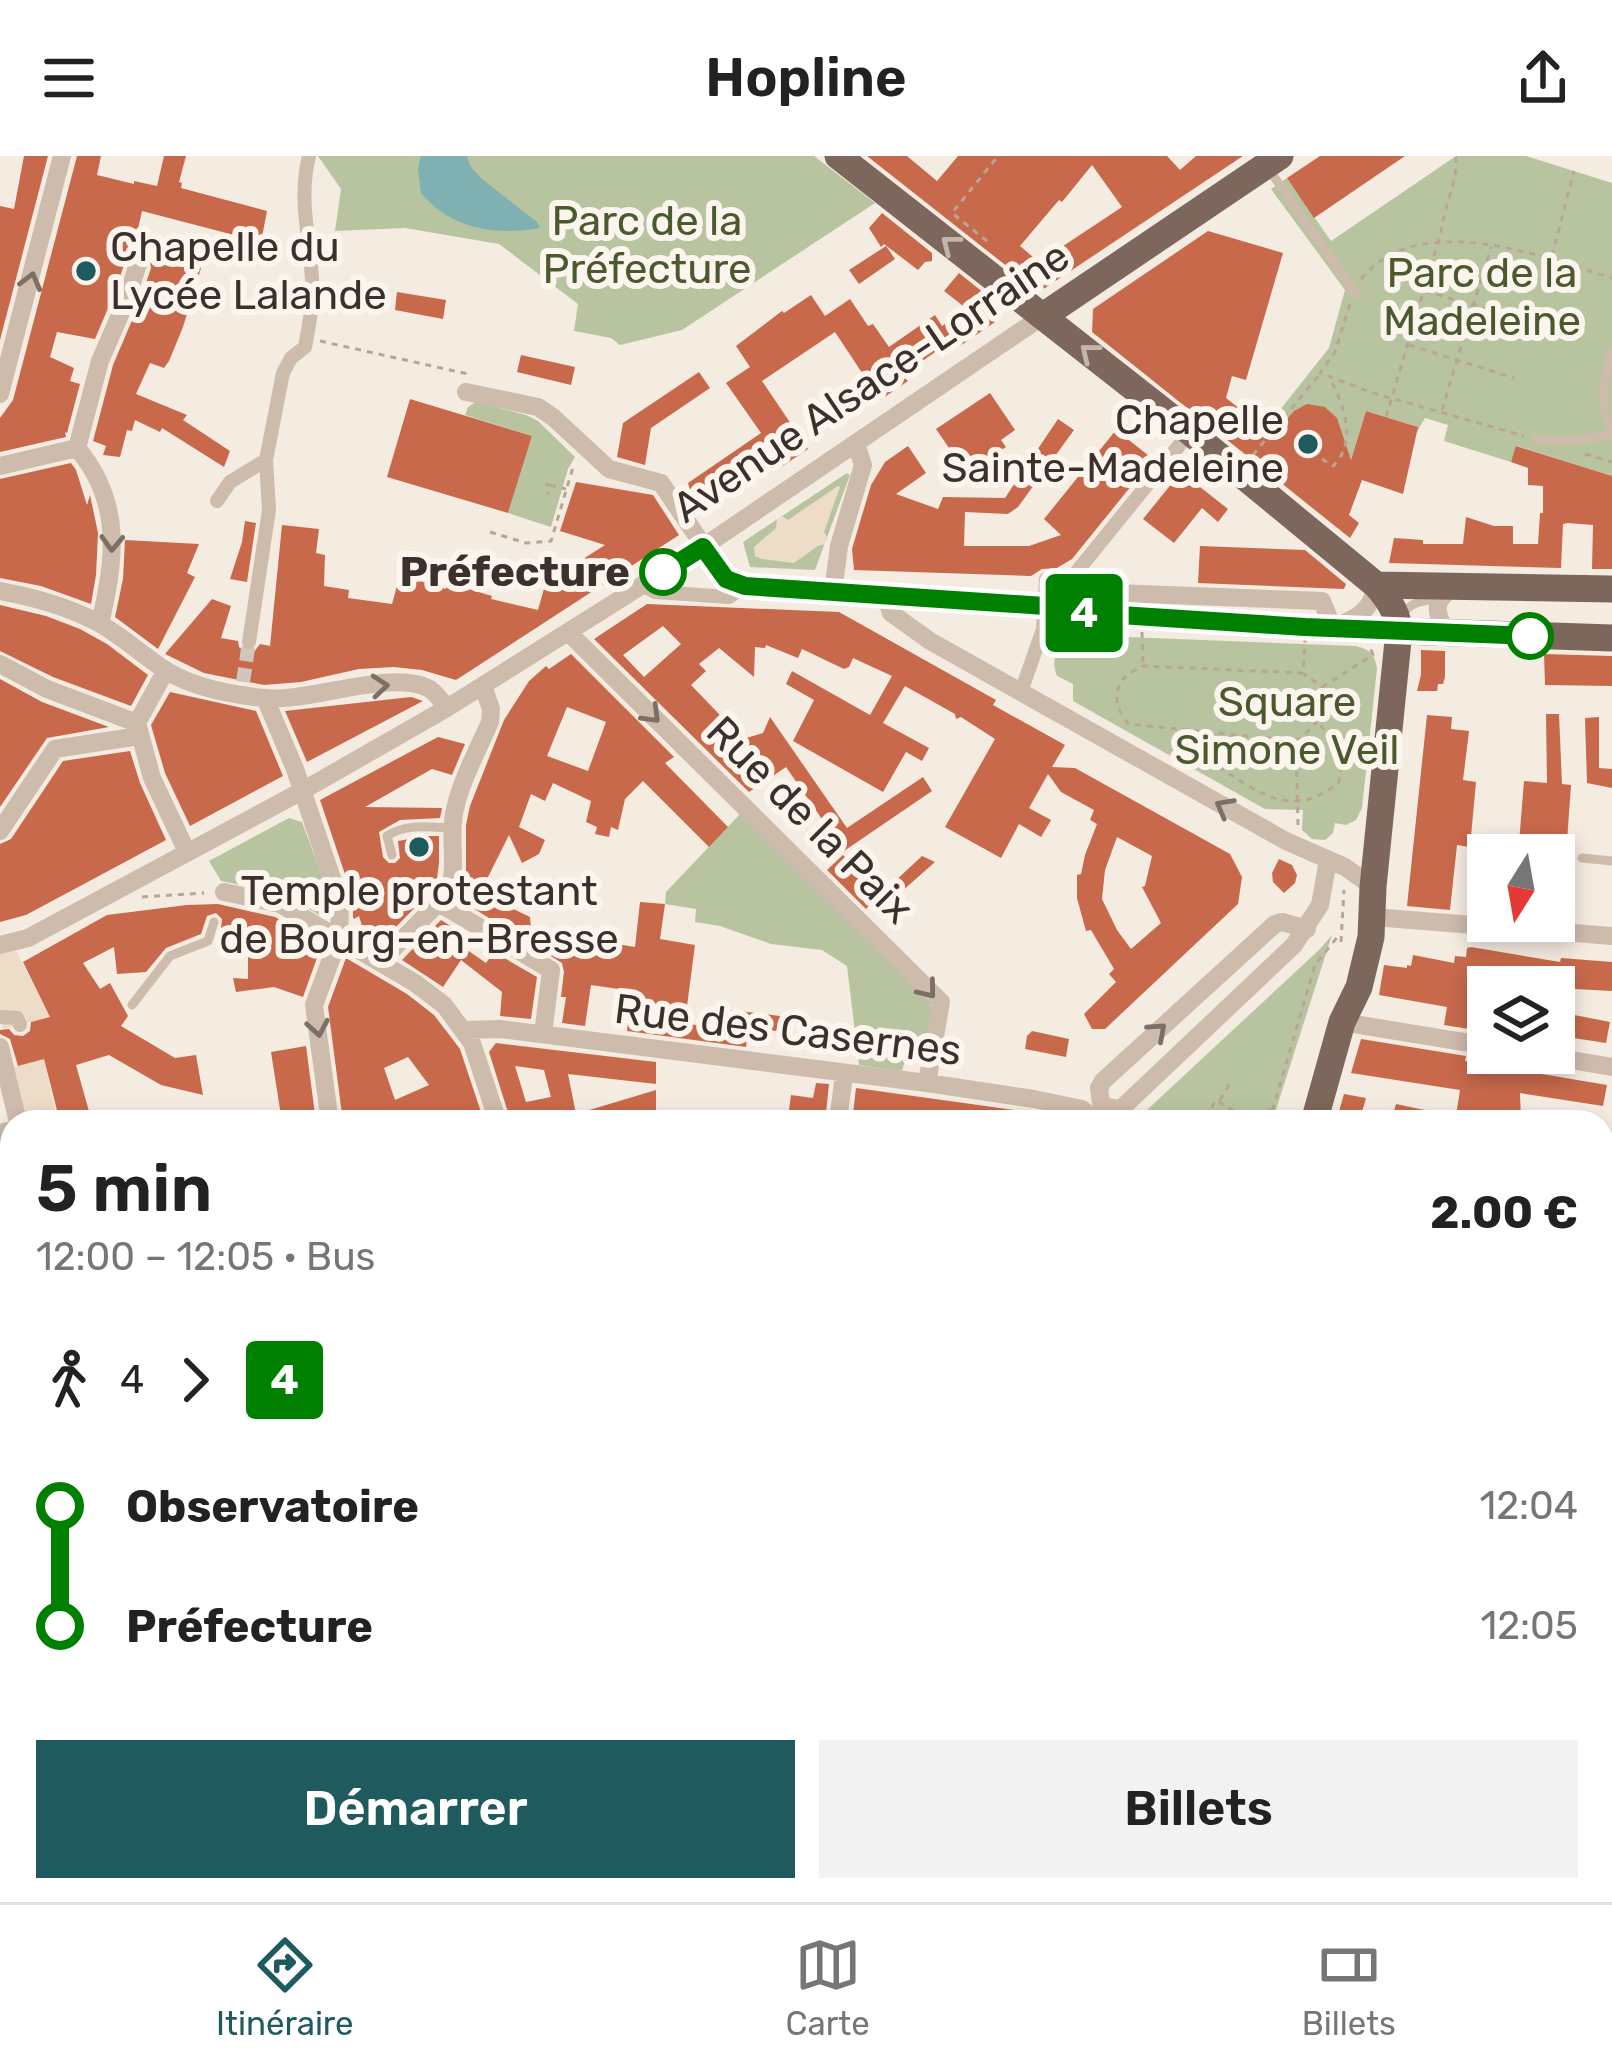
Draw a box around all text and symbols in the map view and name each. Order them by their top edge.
icon: menu [36,45,102,111]
icon: share [1510,45,1576,111]
text: Hopline [705,46,907,110]
park label: Parc de la Préfecture [542,196,752,294]
place label: Chapelle du Lycée Lalande [110,222,387,320]
street label: Avenue Alsace-Lorraine [663,231,1079,533]
one-way arrow [942,237,964,258]
park label: Parc de la Madeleine [1383,248,1581,346]
marker: Chapelle du Lycée Lalande [73,258,99,284]
one-way arrow [16,272,41,292]
one-way arrow [1081,345,1103,367]
place label: Chapelle Sainte-Madeleine [942,395,1284,493]
marker: Chapelle Sainte-Madeleine [1295,431,1321,457]
one-way arrow [100,535,126,553]
place label: Préfecture [400,547,630,597]
marker: Préfecture [641,550,685,594]
line badge: 4 [1045,574,1123,652]
text: 4 [1070,588,1098,638]
unlabelled marker [1508,614,1552,658]
one-way arrow [371,673,390,699]
park label: Square Simone Veil [1174,677,1400,775]
one-way arrow [638,701,660,723]
street label: Rue de la Paix [696,706,924,934]
one-way arrow [1215,798,1237,821]
marker: Temple protestant de Bourg-en-Bresse [406,834,432,860]
north arrow [1467,834,1575,942]
map controls [1467,834,1575,1074]
place label: Temple protestant de Bourg-en-Bresse [219,866,619,964]
button: layers [1467,966,1575,1074]
one-way arrow [914,976,935,998]
street label: Rue des Casernes [612,984,964,1076]
one-way arrow [304,1018,329,1038]
one-way arrow [1144,1024,1165,1045]
text: 5 min [36,1149,212,1228]
text: 2.00 € [1430,1186,1578,1239]
text: 12:00 – 12:05 · Bus [36,1234,376,1280]
icon: walk [36,1347,102,1413]
icon: forward [162,1347,228,1413]
text: 4 [270,1355,299,1405]
text: 4 [120,1357,144,1403]
text: Observatoire [126,1480,419,1533]
text: 12:04 [1479,1483,1578,1529]
text: Préfecture [126,1600,373,1653]
text: 12:05 [1480,1603,1578,1649]
button: Démarrer [36,1740,795,1878]
button: Billets [819,1740,1578,1878]
tab: Itinéraire [216,1932,354,2043]
tab: Carte [786,1932,870,2043]
tab: Billets [1302,1932,1396,2043]

